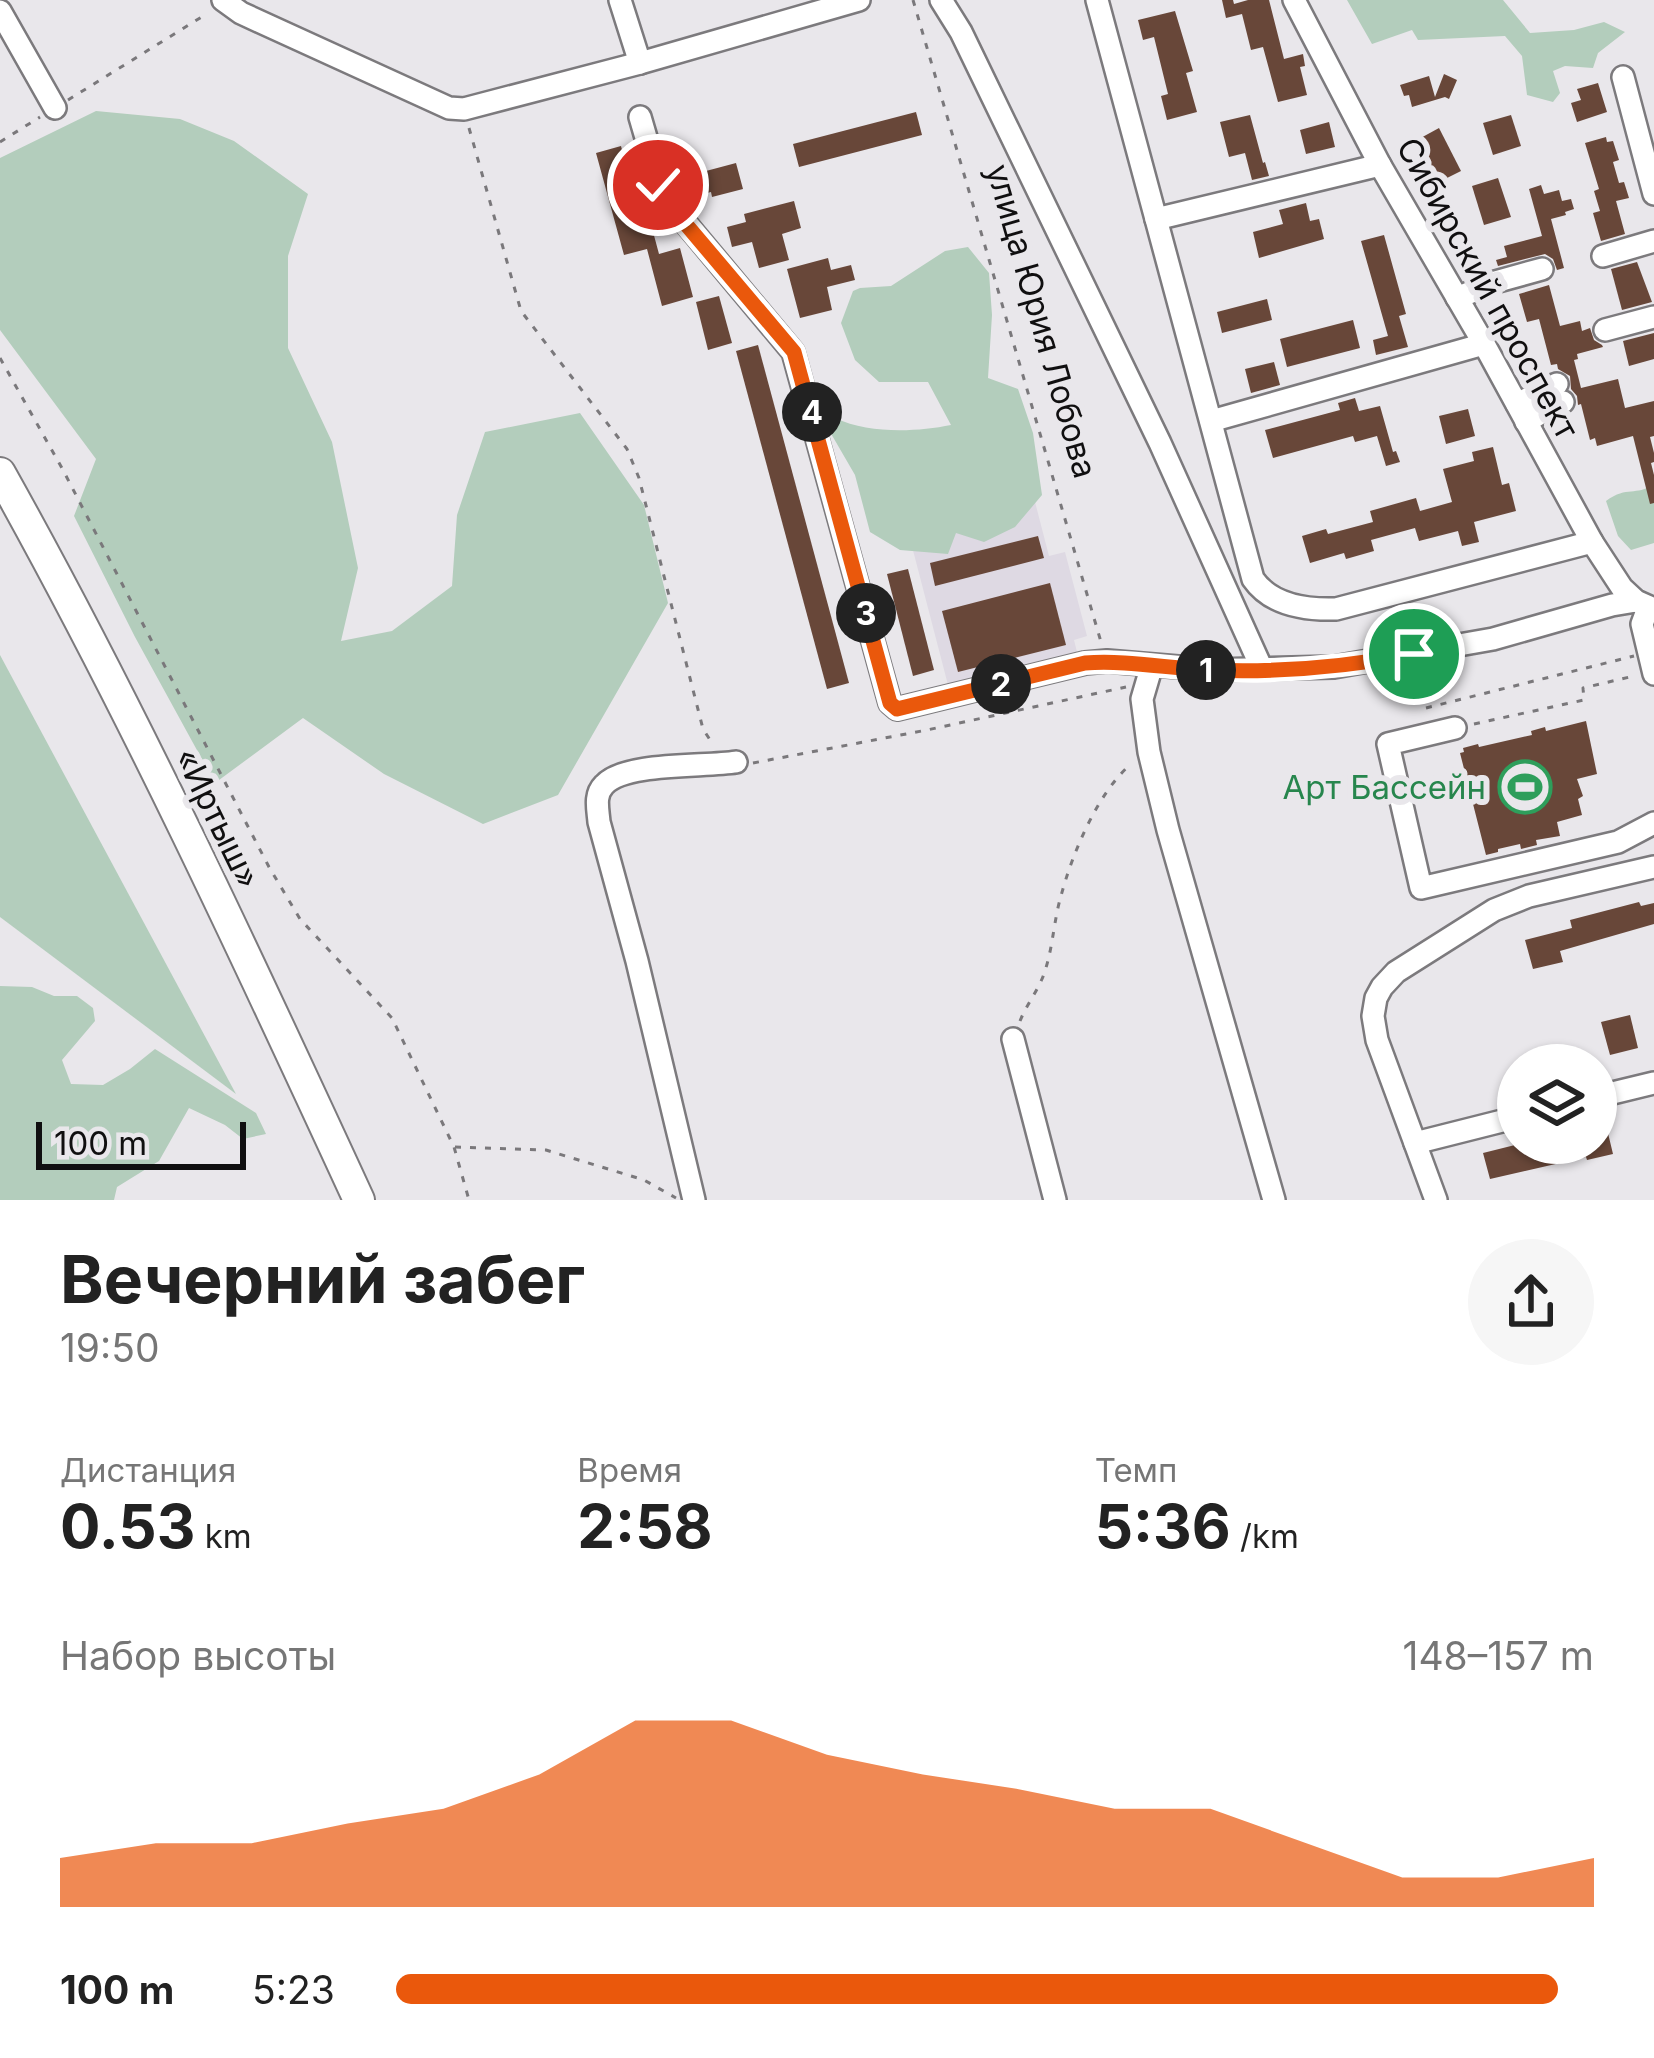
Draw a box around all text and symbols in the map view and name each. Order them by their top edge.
street label: Сибирский проспект [1389,130,1588,446]
pin [607,134,709,236]
icon: check [625,152,691,218]
street label: улица Юрия Лобова [978,159,1106,483]
pin: 4 [782,382,842,442]
text: 4 [801,392,823,432]
pin: 3 [836,583,896,643]
text: 3 [855,593,877,633]
pin [1363,603,1465,705]
icon: arrive [1381,621,1447,687]
pin: 1 [1176,640,1236,700]
text: 1 [1199,650,1213,690]
pin: 2 [971,654,1031,714]
text: 2 [991,664,1011,704]
street label: «Иртыш» [167,741,269,895]
sports icon: Арт Бассейн [1497,759,1553,815]
place label: Арт Бассейн [1283,767,1486,807]
map controls [1497,1044,1617,1164]
button: layers [1497,1044,1617,1164]
scale bar [36,1116,246,1169]
text: 100 m [54,1123,147,1163]
text: Вечерний забег [60,1239,585,1319]
button: share [1468,1239,1594,1365]
text: 19:50 [60,1324,160,1371]
text: Дистанция [60,1450,236,1490]
text: Время [577,1450,682,1490]
text: Темп [1095,1450,1177,1490]
text: 0.53 [60,1490,195,1562]
text: 2:58 [577,1490,713,1562]
text: 5:36 [1095,1490,1231,1562]
text: km [195,1516,252,1556]
text: /km [1231,1516,1299,1556]
text: Набор высоты [60,1632,336,1679]
text: 148–157 m [1403,1632,1594,1679]
text: 100 m [60,1966,174,2013]
text: 5:23 [252,1966,335,2013]

